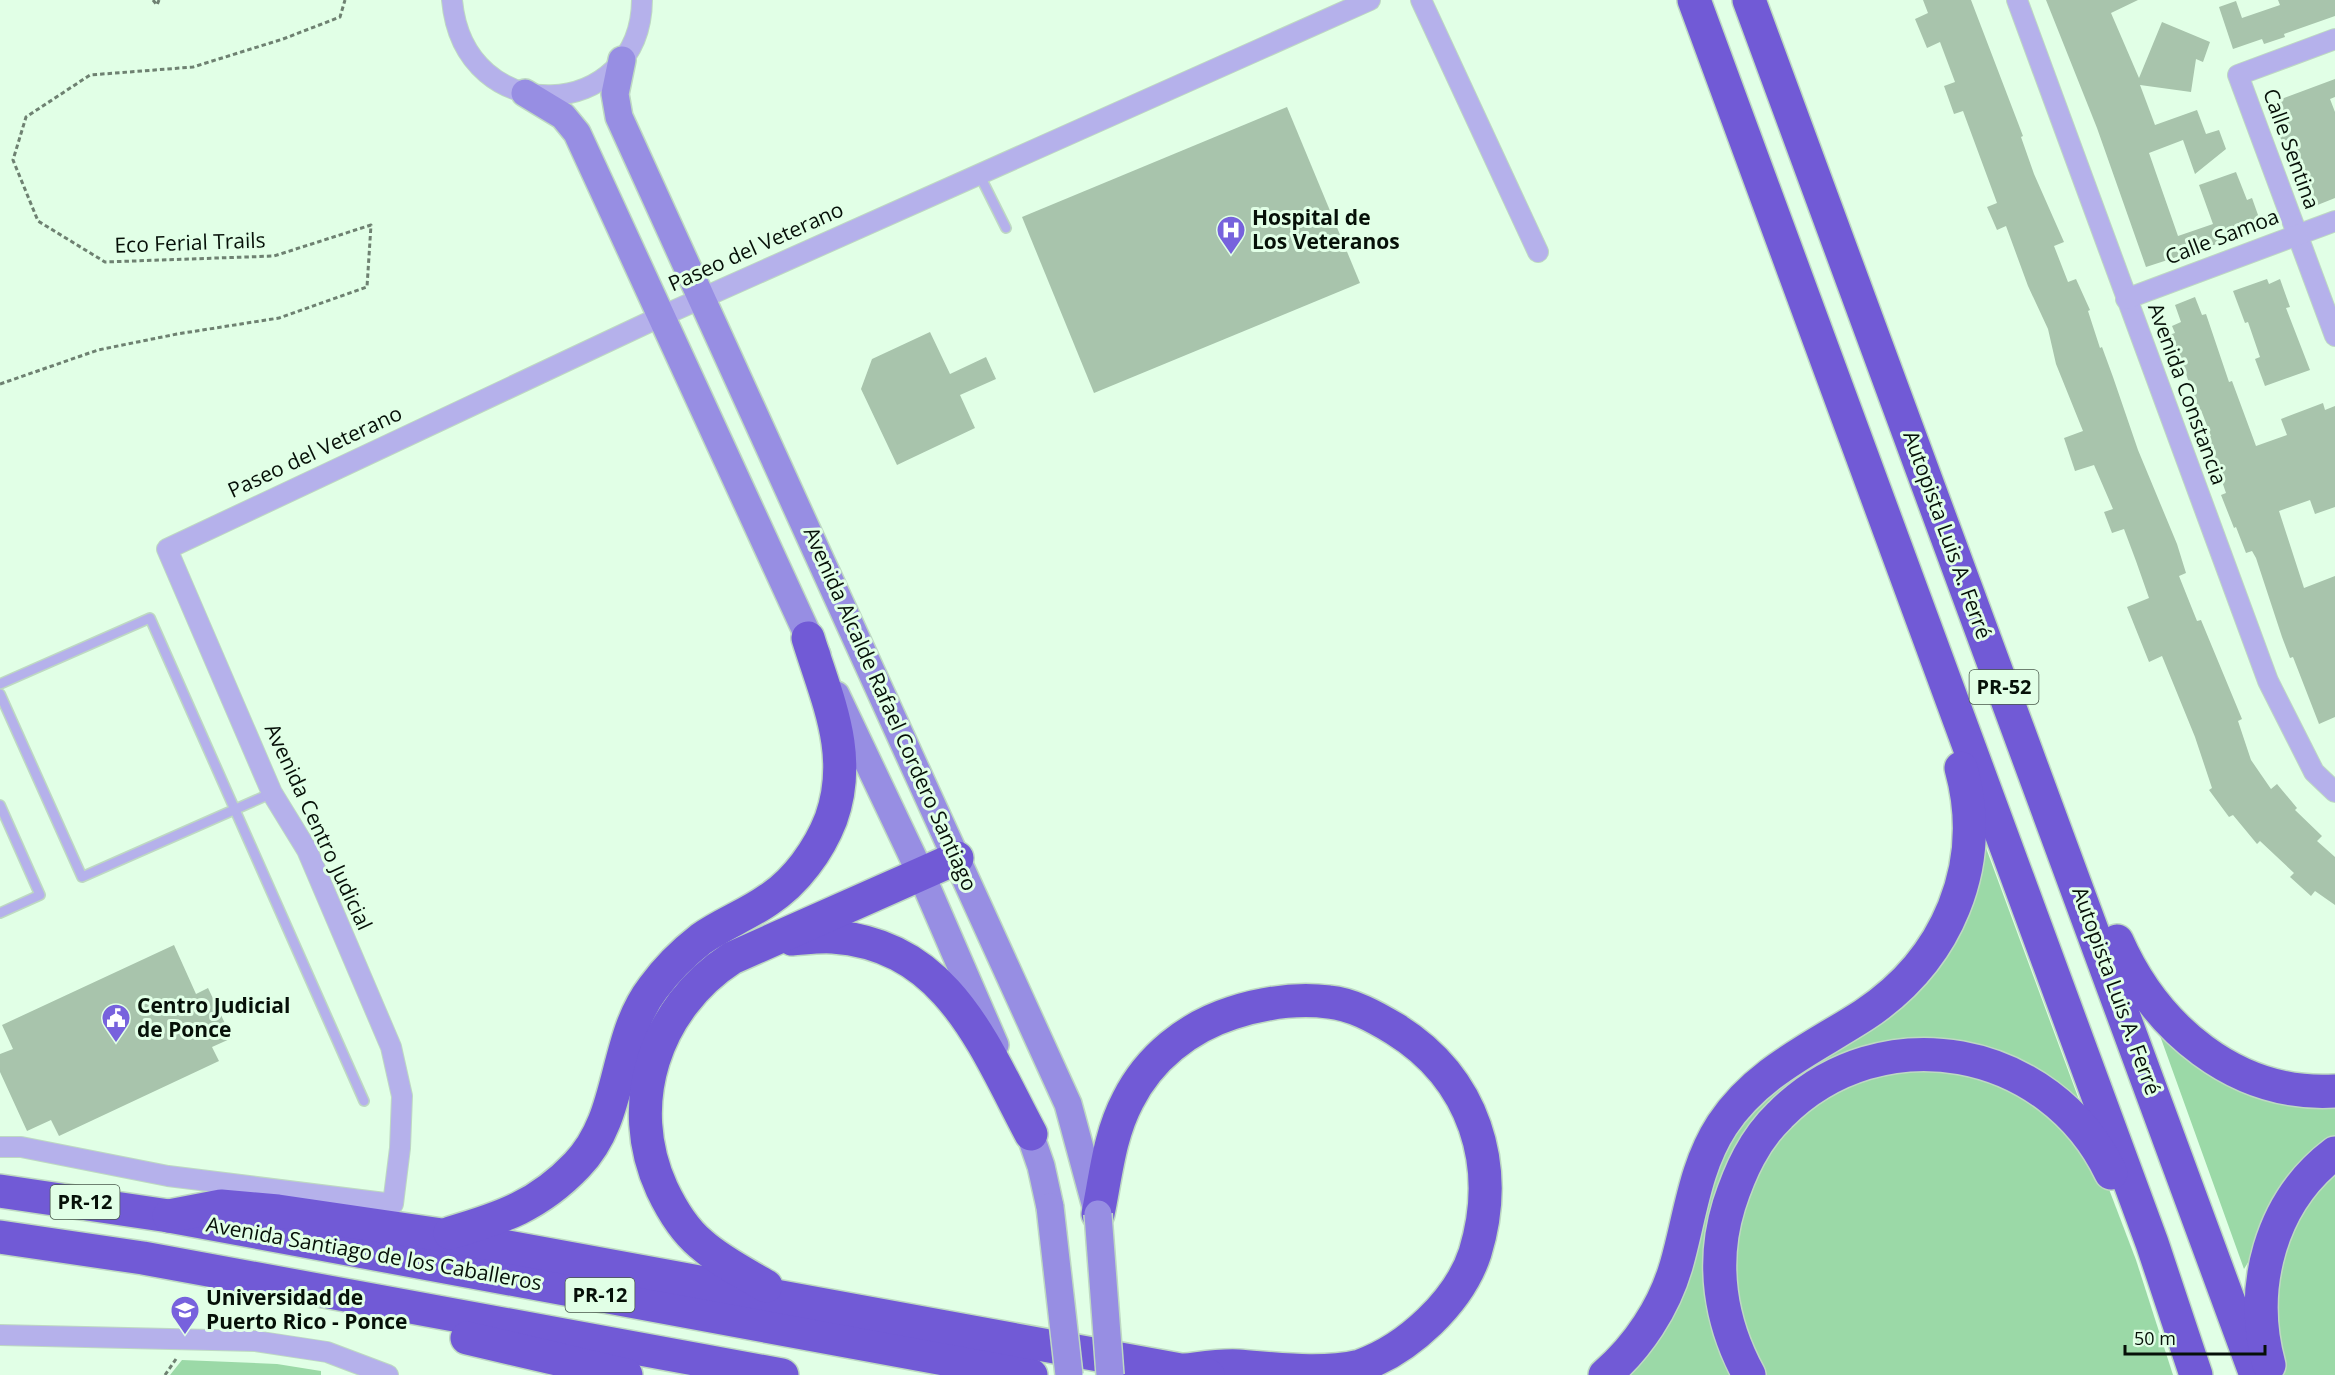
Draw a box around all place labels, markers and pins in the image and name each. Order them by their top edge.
place label: Hospital de Los Veteranos [1252,203,1400,255]
hospital icon: Hospital de Los Veteranos [1215,214,1247,256]
place label: Centro Judicial de Ponce [137,991,290,1043]
public building icon: Centro Judicial de Ponce [100,1002,132,1044]
place label: Universidad de Puerto Rico - Ponce [206,1283,407,1335]
school or university icon: Universidad de Puerto Rico - Ponce [169,1294,201,1336]

